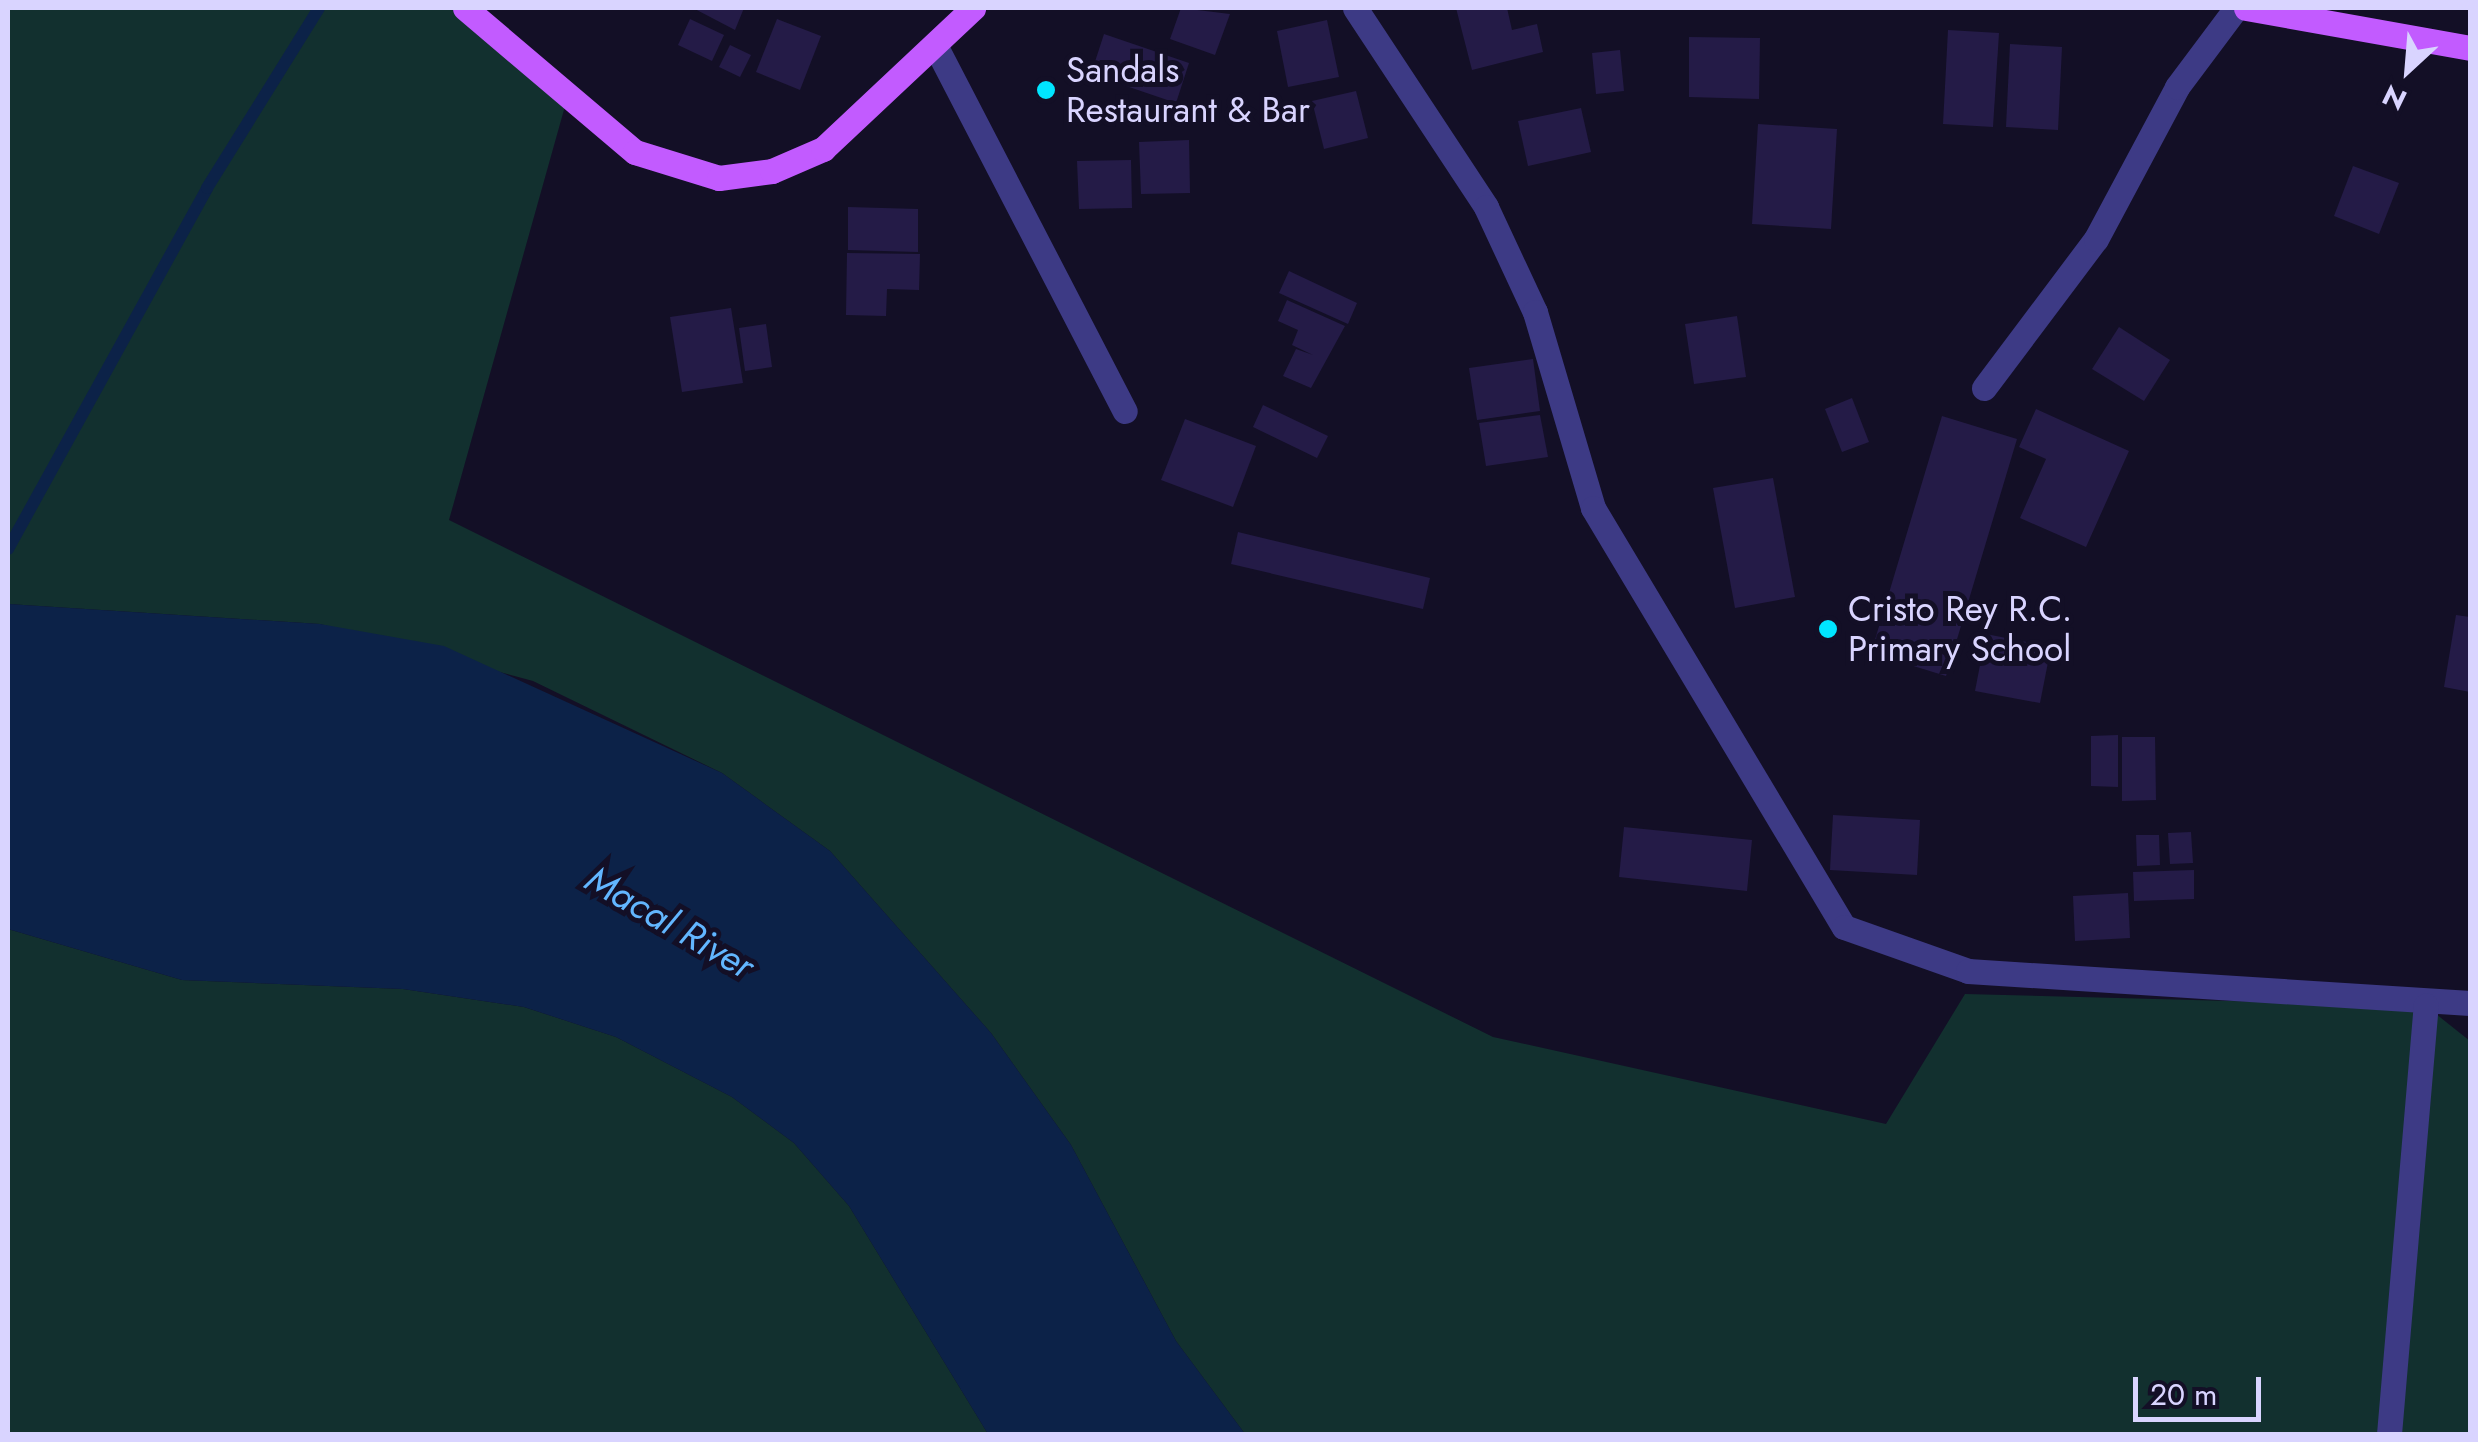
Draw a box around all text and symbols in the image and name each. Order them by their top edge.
north arrow [2358,20,2458,120]
place label: Sandals Restaurant & Bar [1066,49,1310,131]
text: N [2376,74,2414,121]
marker: Sandals Restaurant & Bar [1035,79,1057,101]
place label: Cristo Rey R.C. Primary School [1848,588,2072,670]
marker: Cristo Rey R.C. Primary School [1817,618,1839,640]
water label: Macal River [578,856,762,988]
scale bar [2138,1357,2266,1419]
text: 20 m [2150,1373,2217,1416]

